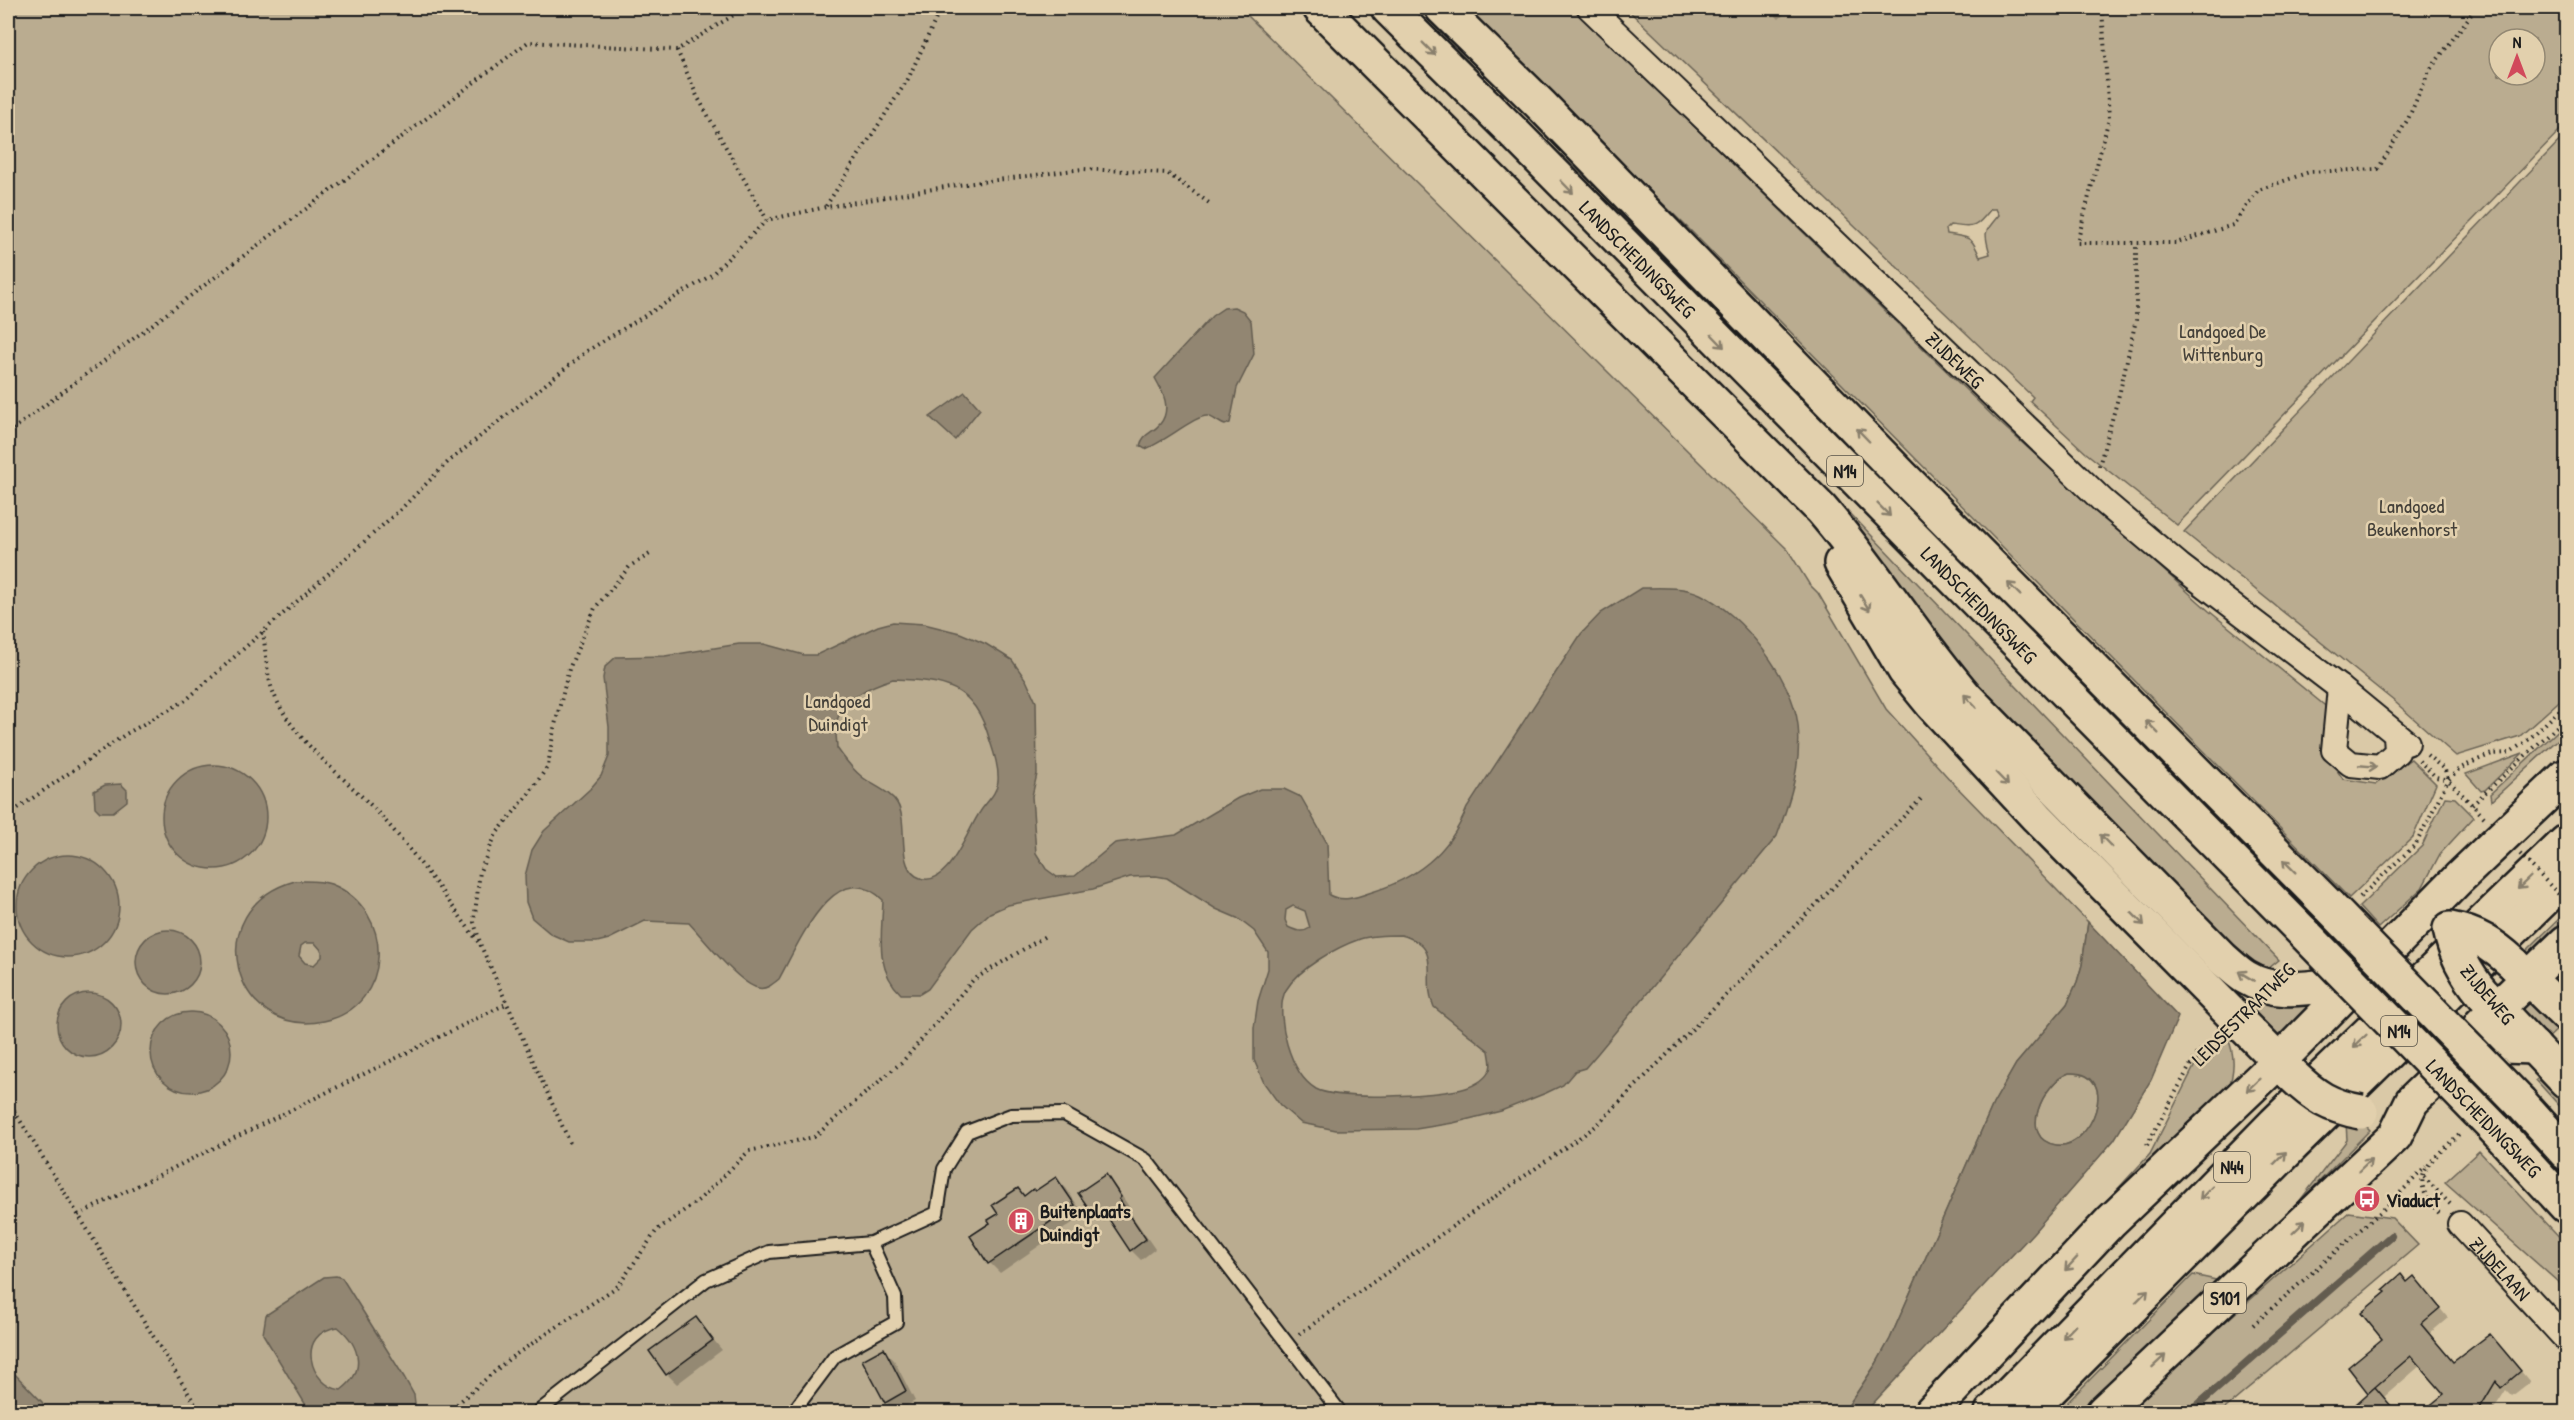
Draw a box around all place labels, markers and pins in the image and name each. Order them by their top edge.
bus stop icon: Viaduct [2352,1184,2382,1214]
place label: Viaduct [2386,1186,2441,1213]
place label: Buitenplaats Duindigt [1040,1197,1131,1248]
building icon: Buitenplaats Duindigt [1006,1206,1036,1236]

